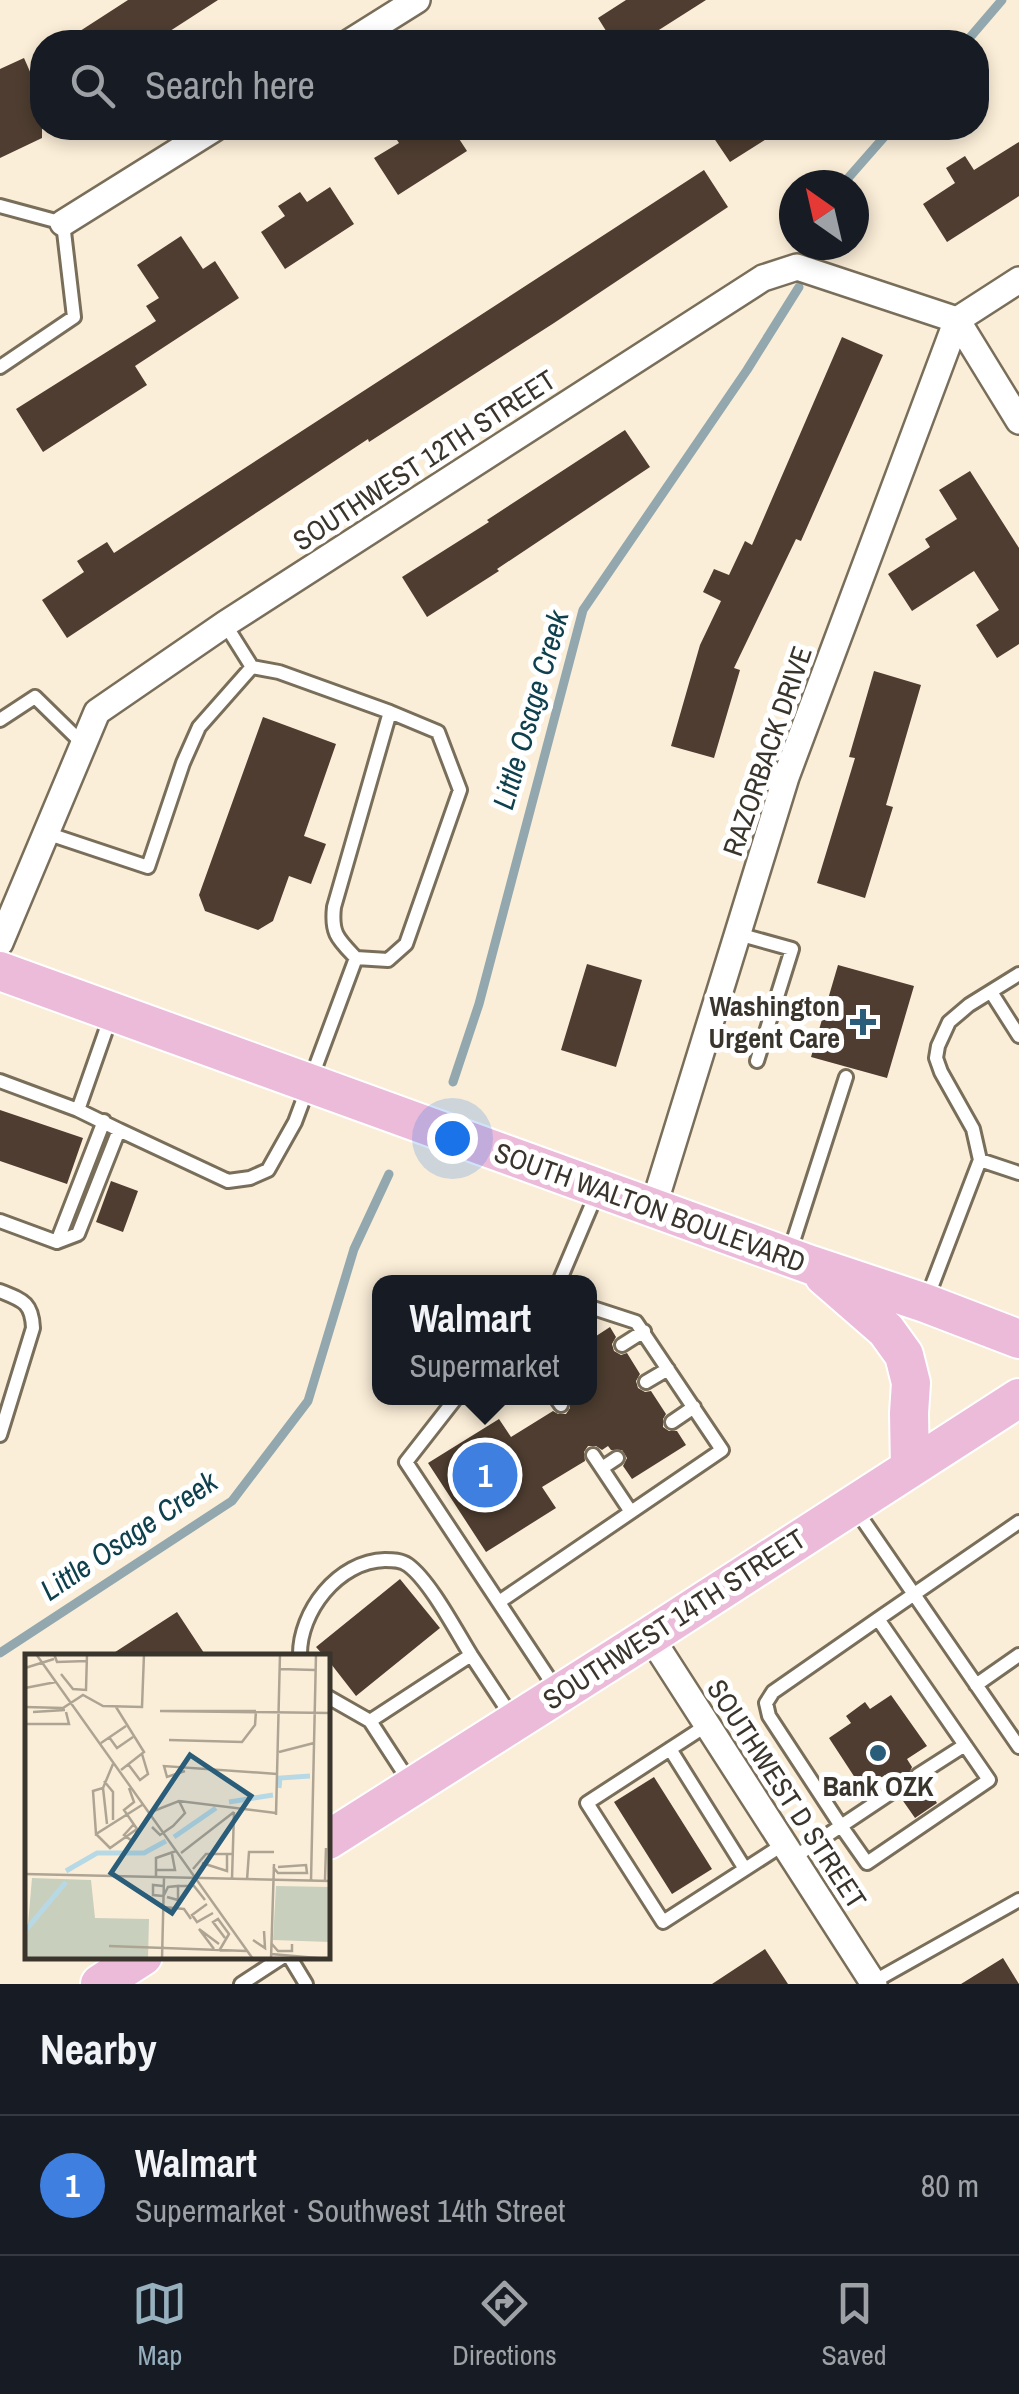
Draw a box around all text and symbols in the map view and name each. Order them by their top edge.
search box [30,30,989,140]
icon: search [65,58,120,113]
text: Search here [145,60,315,111]
north arrow [779,170,869,260]
street label: SOUTHWEST 12TH STREET [285,361,563,559]
water label: Little Osage Creek [483,604,578,814]
street label: RAZORBACK DRIVE [713,641,821,861]
place label: Washington Urgent Care [709,987,840,1057]
marker: Washington Urgent Care [850,1009,876,1035]
your location [427,1113,478,1164]
street label: SOUTH WALTON BOULEVARD [489,1133,811,1281]
popup [372,1275,597,1405]
text: Walmart [409,1293,531,1344]
text: Supermarket [409,1344,560,1387]
pin: 1 [452,1438,518,1512]
water label: Little Osage Creek [32,1460,226,1609]
street label: SOUTHWEST 14TH STREET [535,1520,813,1718]
inset map [25,1654,330,1959]
street label: SOUTHWEST D STREET [699,1672,875,1916]
marker: Bank OZK [867,1742,889,1764]
place label: Bank OZK [823,1767,934,1805]
text: Nearby [40,2021,157,2077]
text: Walmart [135,2138,257,2189]
text: 1 [65,2164,80,2207]
text: 80 m [921,2164,979,2207]
text: Supermarket · Southwest 14th Street [135,2189,565,2232]
tab: Map [132,2276,187,2374]
tab: Directions [452,2276,557,2374]
tab: Saved [822,2276,887,2374]

